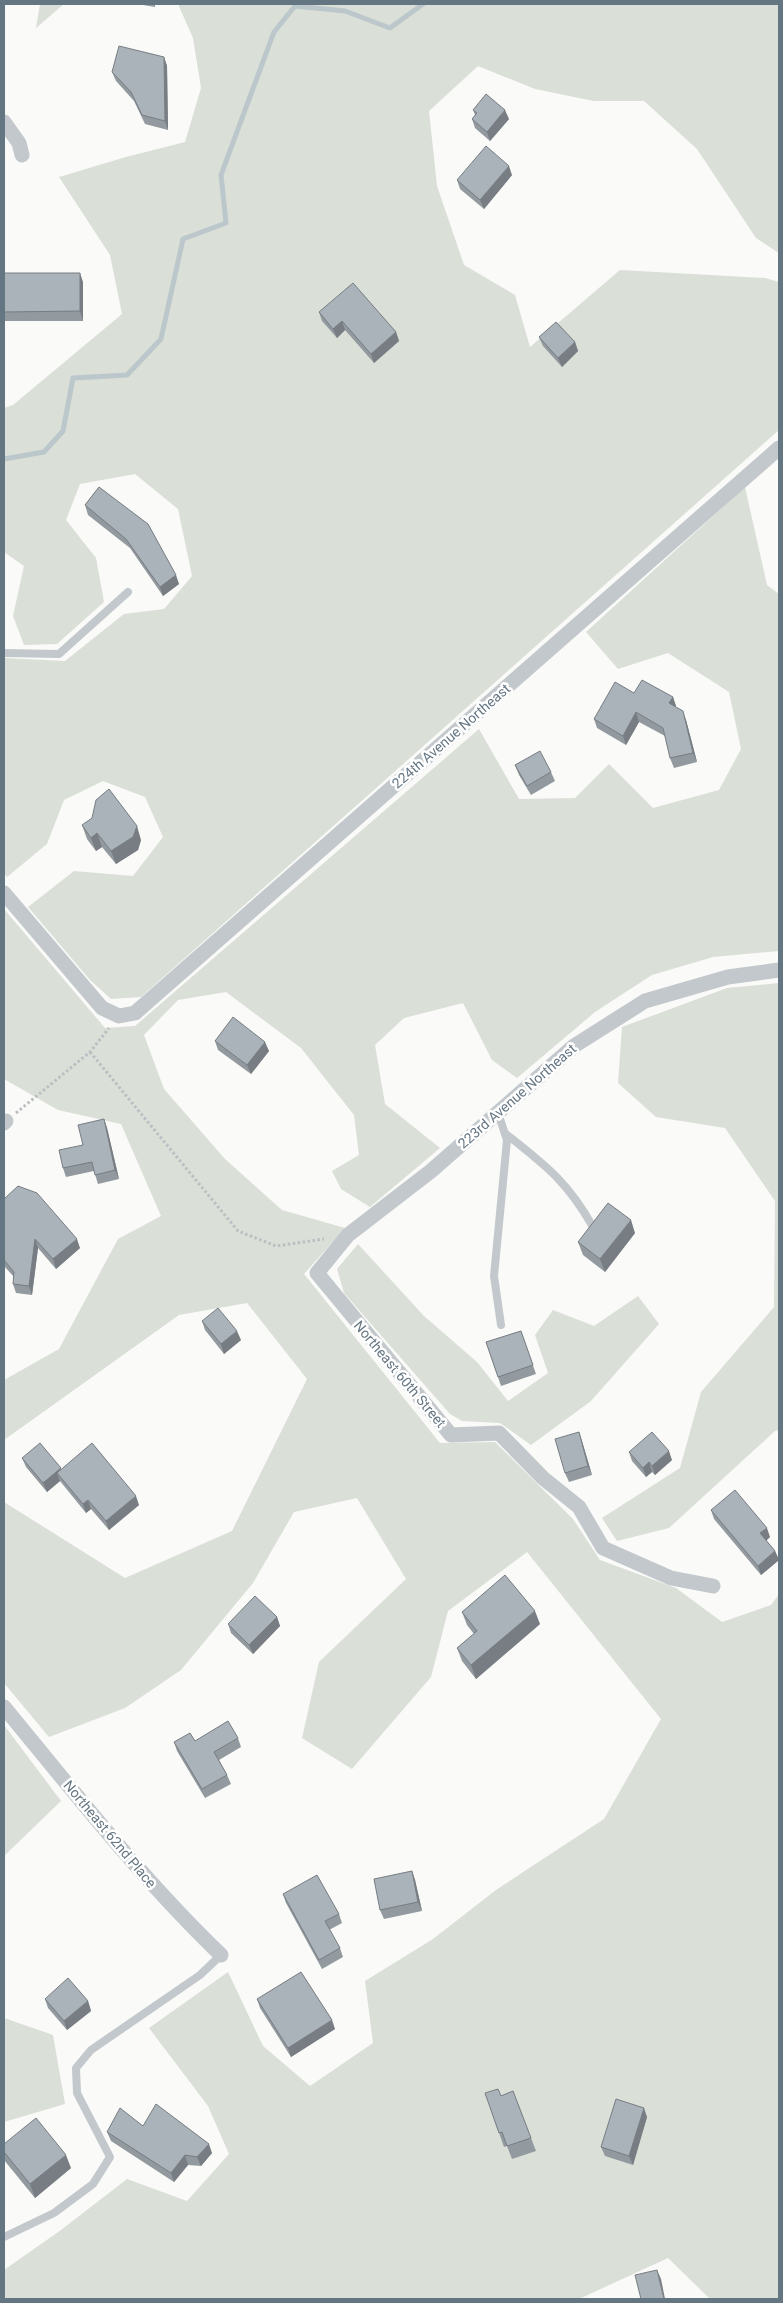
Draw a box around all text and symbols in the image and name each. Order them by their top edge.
street label: 224th Avenue Northeast [389,680,513,792]
street label: 223rd Avenue Northeast [455,1040,580,1152]
street label: Northeast 60th Street [351,1317,449,1431]
street label: Northeast 62nd Place [60,1777,160,1891]

